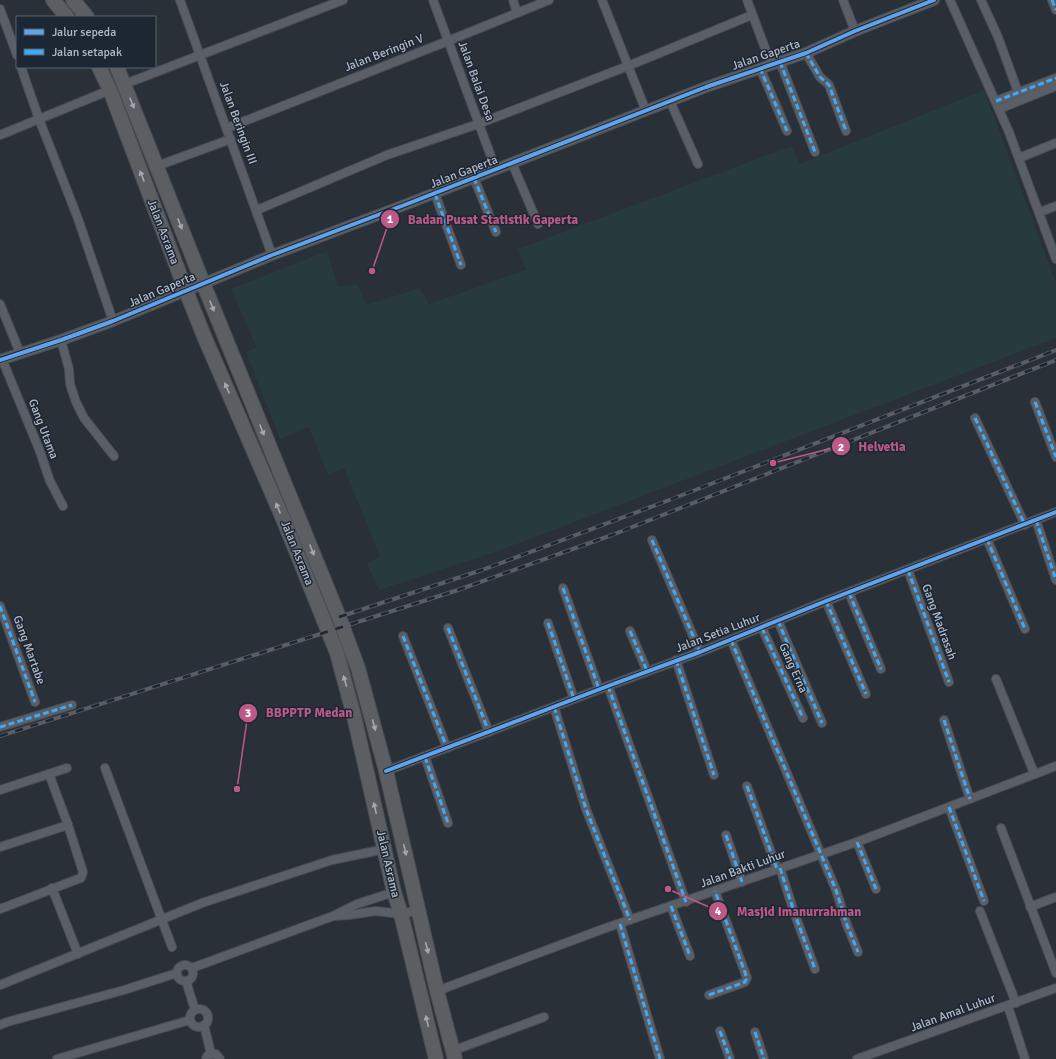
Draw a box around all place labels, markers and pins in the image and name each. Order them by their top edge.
callout: Badan Pusat Statistik Gaperta [380,207,586,232]
callout: Helvetia [831,434,914,459]
callout: BBPPTP Medan [238,700,360,725]
callout: Masjid Imanurrahman [708,899,869,924]

